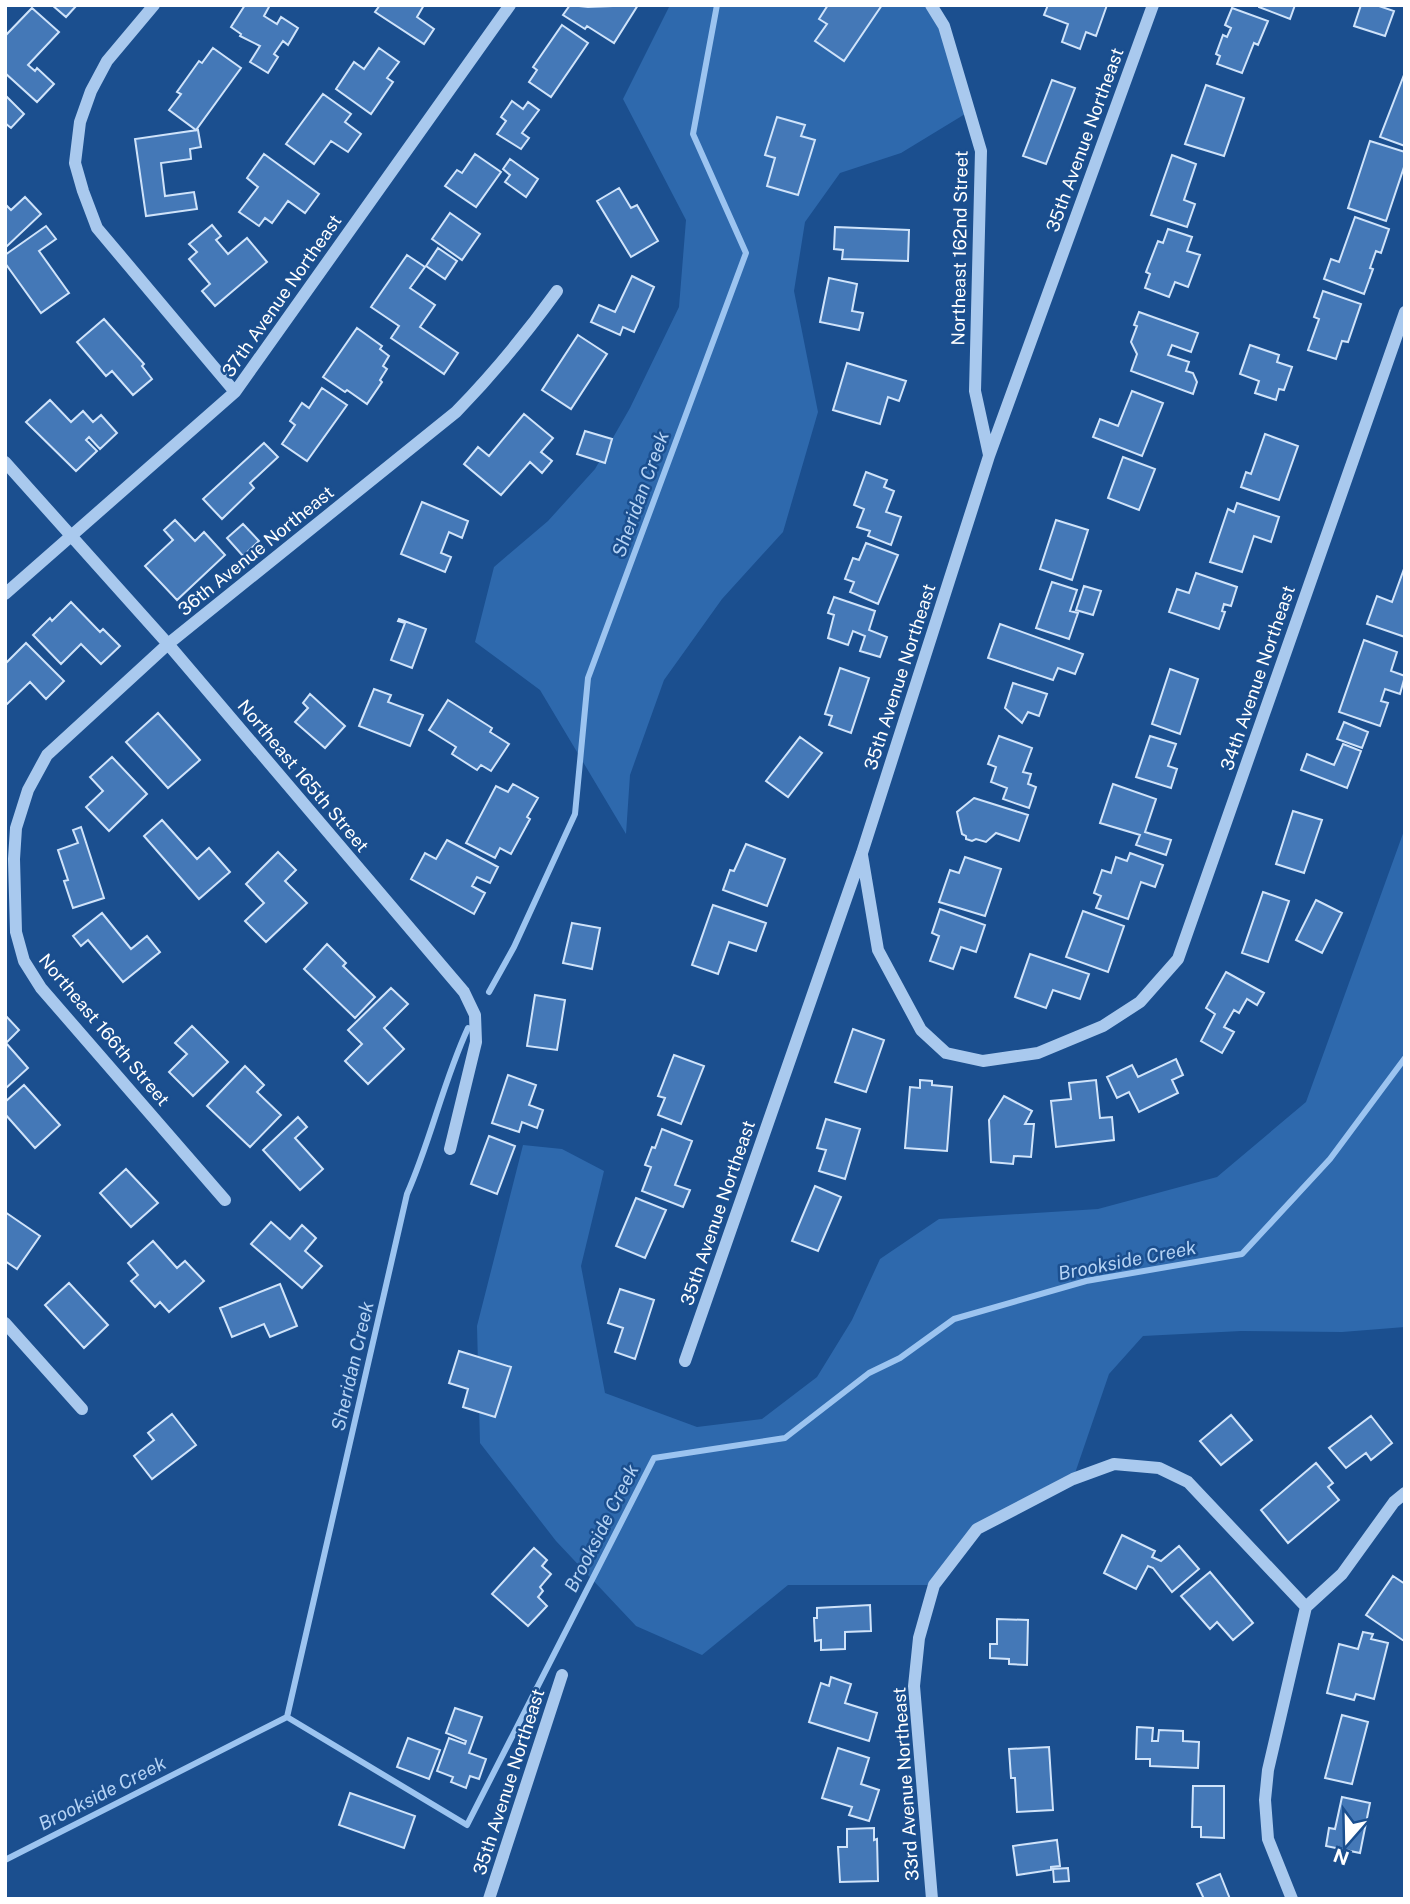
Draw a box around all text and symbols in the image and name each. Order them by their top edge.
street label: 35th Avenue Northeast [1041,45,1128,235]
street label: Northeast 162nd Street [947,150,972,346]
street label: 37th Avenue Northeast [218,211,346,381]
water label: Sheridan Creek [607,427,673,560]
street label: 36th Avenue Northeast [174,481,338,620]
street label: 35th Avenue Northeast [860,581,940,773]
street label: 34th Avenue Northeast [1216,583,1299,773]
street label: Northeast 165th Street [234,695,373,856]
street label: Northeast 166th Street [35,949,174,1110]
street label: 35th Avenue Northeast [676,1118,759,1308]
water label: Brookside Creek [1056,1236,1199,1284]
water label: Sheridan Creek [326,1298,378,1433]
water label: Brookside Creek [559,1460,643,1595]
street label: 35th Avenue Northeast [469,1686,549,1878]
street label: 33rd Avenue Northeast [888,1686,923,1882]
water label: Brookside Creek [35,1751,170,1835]
north arrow [1312,1806,1382,1876]
text: N [1330,1844,1352,1870]

